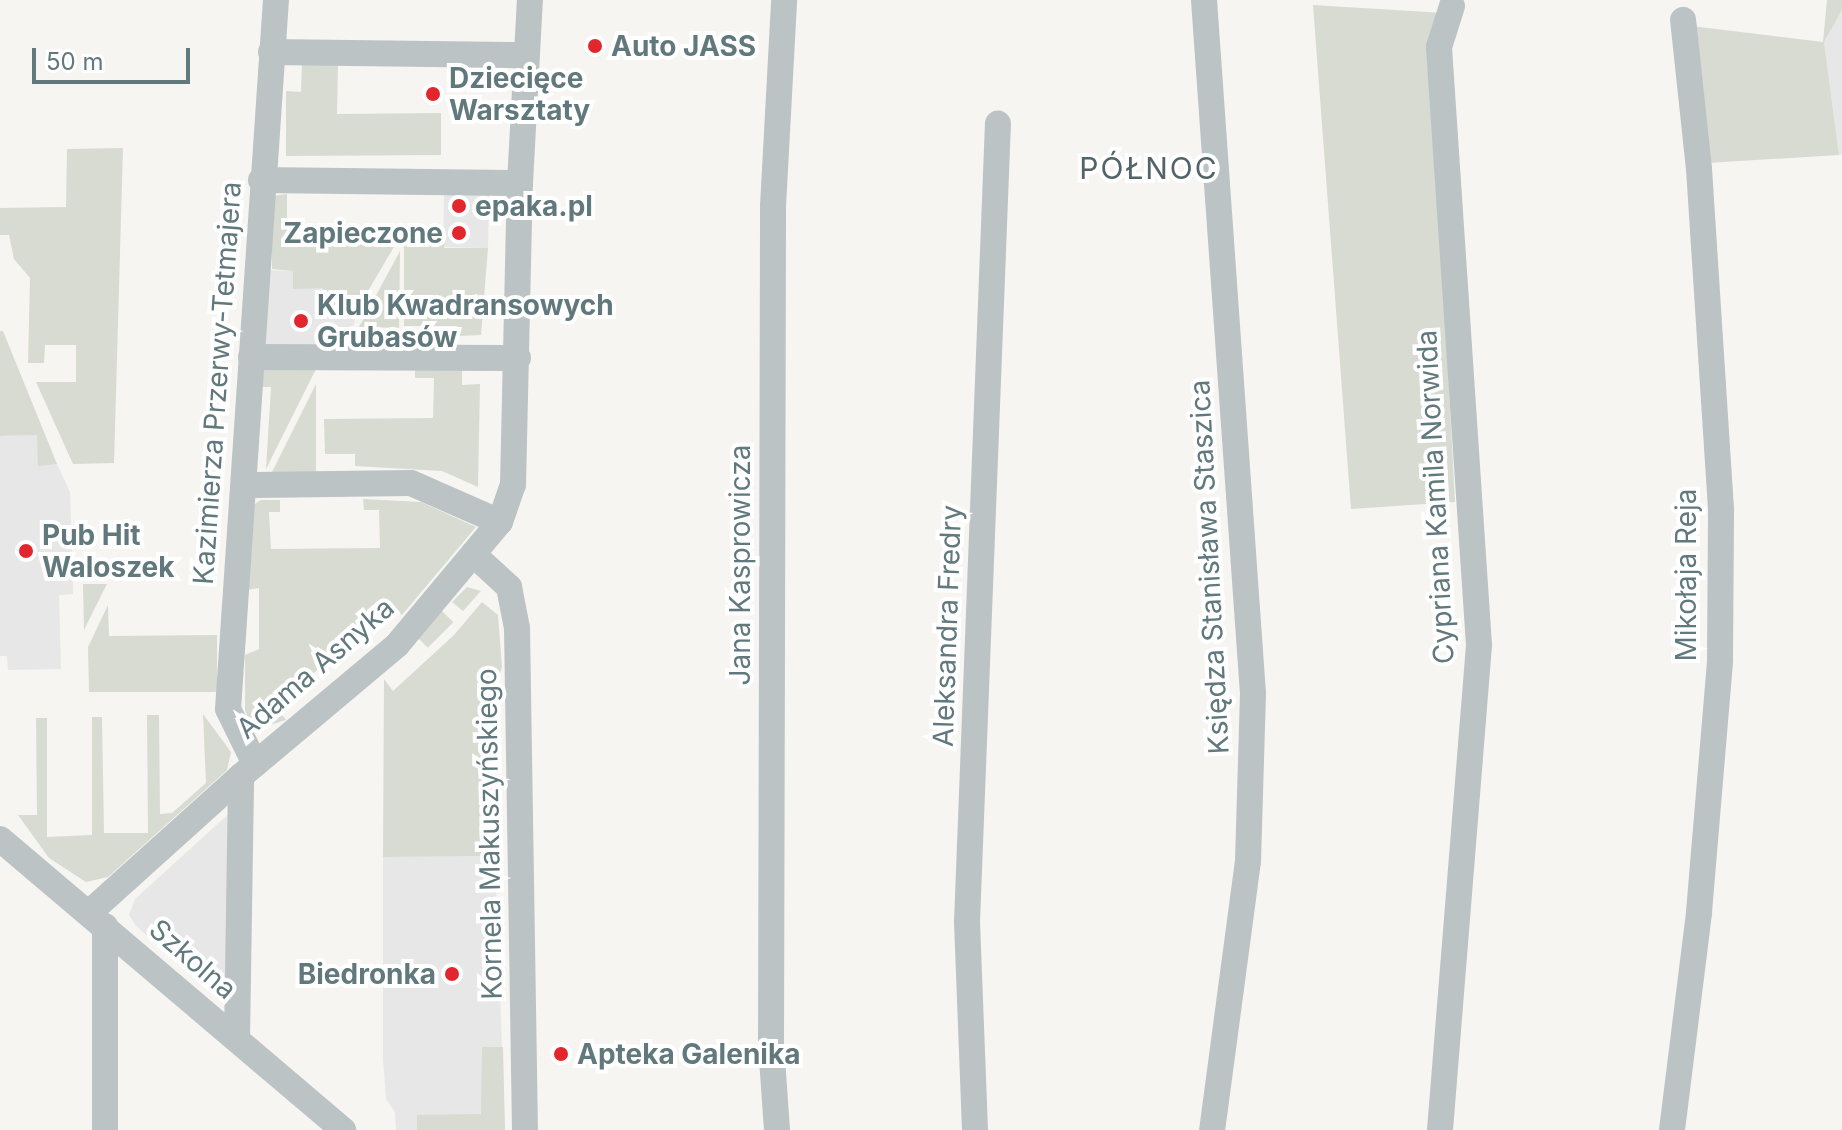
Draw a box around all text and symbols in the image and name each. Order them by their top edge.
place label: Auto JASS [611,29,756,63]
scale bar [36,32,194,82]
marker: Auto JASS [586,37,604,55]
text: 50 m [46,47,104,76]
place label: Dziecięce Warsztaty [449,61,590,127]
marker: Dziecięce Warsztaty [424,85,442,103]
district label: PÓŁNOC [1079,150,1219,186]
street label: Kazimierza Przerwy-Tetmajera [186,180,248,586]
place label: epaka.pl [475,189,593,223]
marker: epaka.pl [450,197,468,215]
place label: Zapieczone [284,216,443,250]
marker: Zapieczone [450,224,468,242]
place label: Klub Kwadransowych Grubasów [317,288,614,354]
marker: Klub Kwadransowych Grubasów [292,312,310,330]
street label: Cypriana Kamila Norwida [1409,329,1461,665]
street label: Księdza Stanisława Staszica [1182,379,1236,755]
street label: Jana Kasprowicza [723,444,757,686]
street label: Mikołaja Reja [1669,489,1703,661]
street label: Aleksandra Fredry [926,504,968,748]
place label: Pub Hit Waloszek [42,518,175,584]
marker: Pub Hit Waloszek [17,542,35,560]
street label: Adama Asnyka [229,591,401,745]
street label: Kornela Makuszyńskiego [469,668,509,1000]
street label: Szkolna [143,912,243,1006]
place label: Biedronka [298,957,436,991]
marker: Biedronka [443,965,461,983]
place label: Apteka Galenika [577,1037,800,1071]
marker: Apteka Galenika [552,1045,570,1063]

